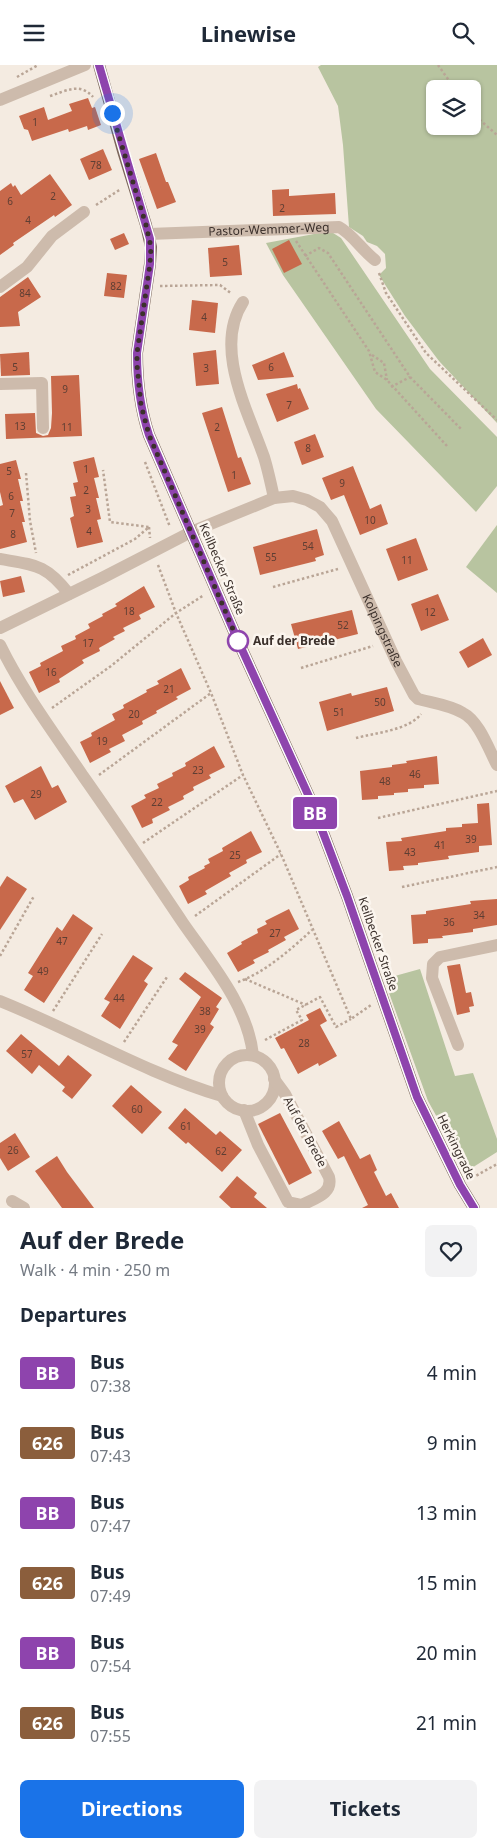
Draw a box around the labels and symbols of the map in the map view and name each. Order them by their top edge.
your location [100,101,125,126]
house number: 1 [32,115,38,129]
house number: 78 [90,158,102,172]
house number: 2 [50,189,56,203]
house number: 6 [7,194,13,208]
house number: 2 [279,201,285,215]
house number: 4 [25,213,31,227]
street label: Pastor-Wemmer-Weg [208,218,330,240]
house number: 5 [222,255,228,269]
house number: 82 [110,279,122,293]
house number: 84 [19,286,31,300]
house number: 4 [201,310,207,324]
house number: 5 [12,360,18,374]
house number: 6 [268,360,274,374]
house number: 3 [203,361,209,375]
house number: 9 [62,382,68,396]
house number: 7 [286,398,292,412]
house number: 13 [14,419,26,433]
house number: 11 [61,420,73,434]
house number: 2 [214,420,220,434]
house number: 8 [305,441,311,455]
house number: 1 [83,462,89,476]
house number: 5 [6,464,12,478]
house number: 1 [231,468,237,482]
house number: 9 [339,476,345,490]
house number: 2 [83,483,89,497]
house number: 6 [8,489,14,503]
house number: 3 [85,502,91,516]
house number: 7 [9,506,15,520]
house number: 10 [364,513,376,527]
street label: Keilbecker Straße [195,520,250,618]
house number: 4 [86,524,92,538]
house number: 8 [10,527,16,541]
house number: 54 [302,539,314,553]
house number: 55 [265,550,277,564]
house number: 11 [401,553,413,567]
street label: Kolpingstraße [358,591,407,670]
house number: 18 [123,604,135,618]
house number: 12 [424,605,436,619]
house number: 52 [337,618,349,632]
marker: Auf der Brede [227,630,249,652]
place label: Auf der Brede [253,632,335,649]
house number: 17 [82,636,94,650]
house number: 16 [45,665,57,679]
house number: 21 [163,682,175,696]
house number: 50 [374,695,386,709]
house number: 51 [333,705,345,719]
house number: 20 [128,707,140,721]
house number: 19 [96,734,108,748]
house number: 23 [192,763,204,777]
house number: 46 [409,767,421,781]
house number: 48 [379,774,391,788]
house number: 29 [30,787,42,801]
house number: 22 [151,795,163,809]
line badge: BB [292,797,338,829]
house number: 39 [465,832,477,846]
house number: 41 [434,838,446,852]
house number: 43 [404,845,416,859]
house number: 25 [229,848,241,862]
street label: Keilbecker Straße [354,895,403,993]
house number: 34 [473,908,485,922]
house number: 36 [443,915,455,929]
house number: 27 [269,926,281,940]
house number: 47 [56,934,68,948]
house number: 49 [37,964,49,978]
house number: 44 [113,991,125,1005]
house number: 38 [199,1004,211,1018]
house number: 39 [194,1022,206,1036]
house number: 28 [298,1036,310,1050]
house number: 57 [21,1047,33,1061]
street label: Auf der Brede [280,1093,331,1170]
house number: 60 [131,1102,143,1116]
street label: Herkingrade [433,1111,480,1182]
house number: 61 [180,1119,192,1133]
house number: 26 [7,1143,19,1157]
house number: 62 [215,1144,227,1158]

